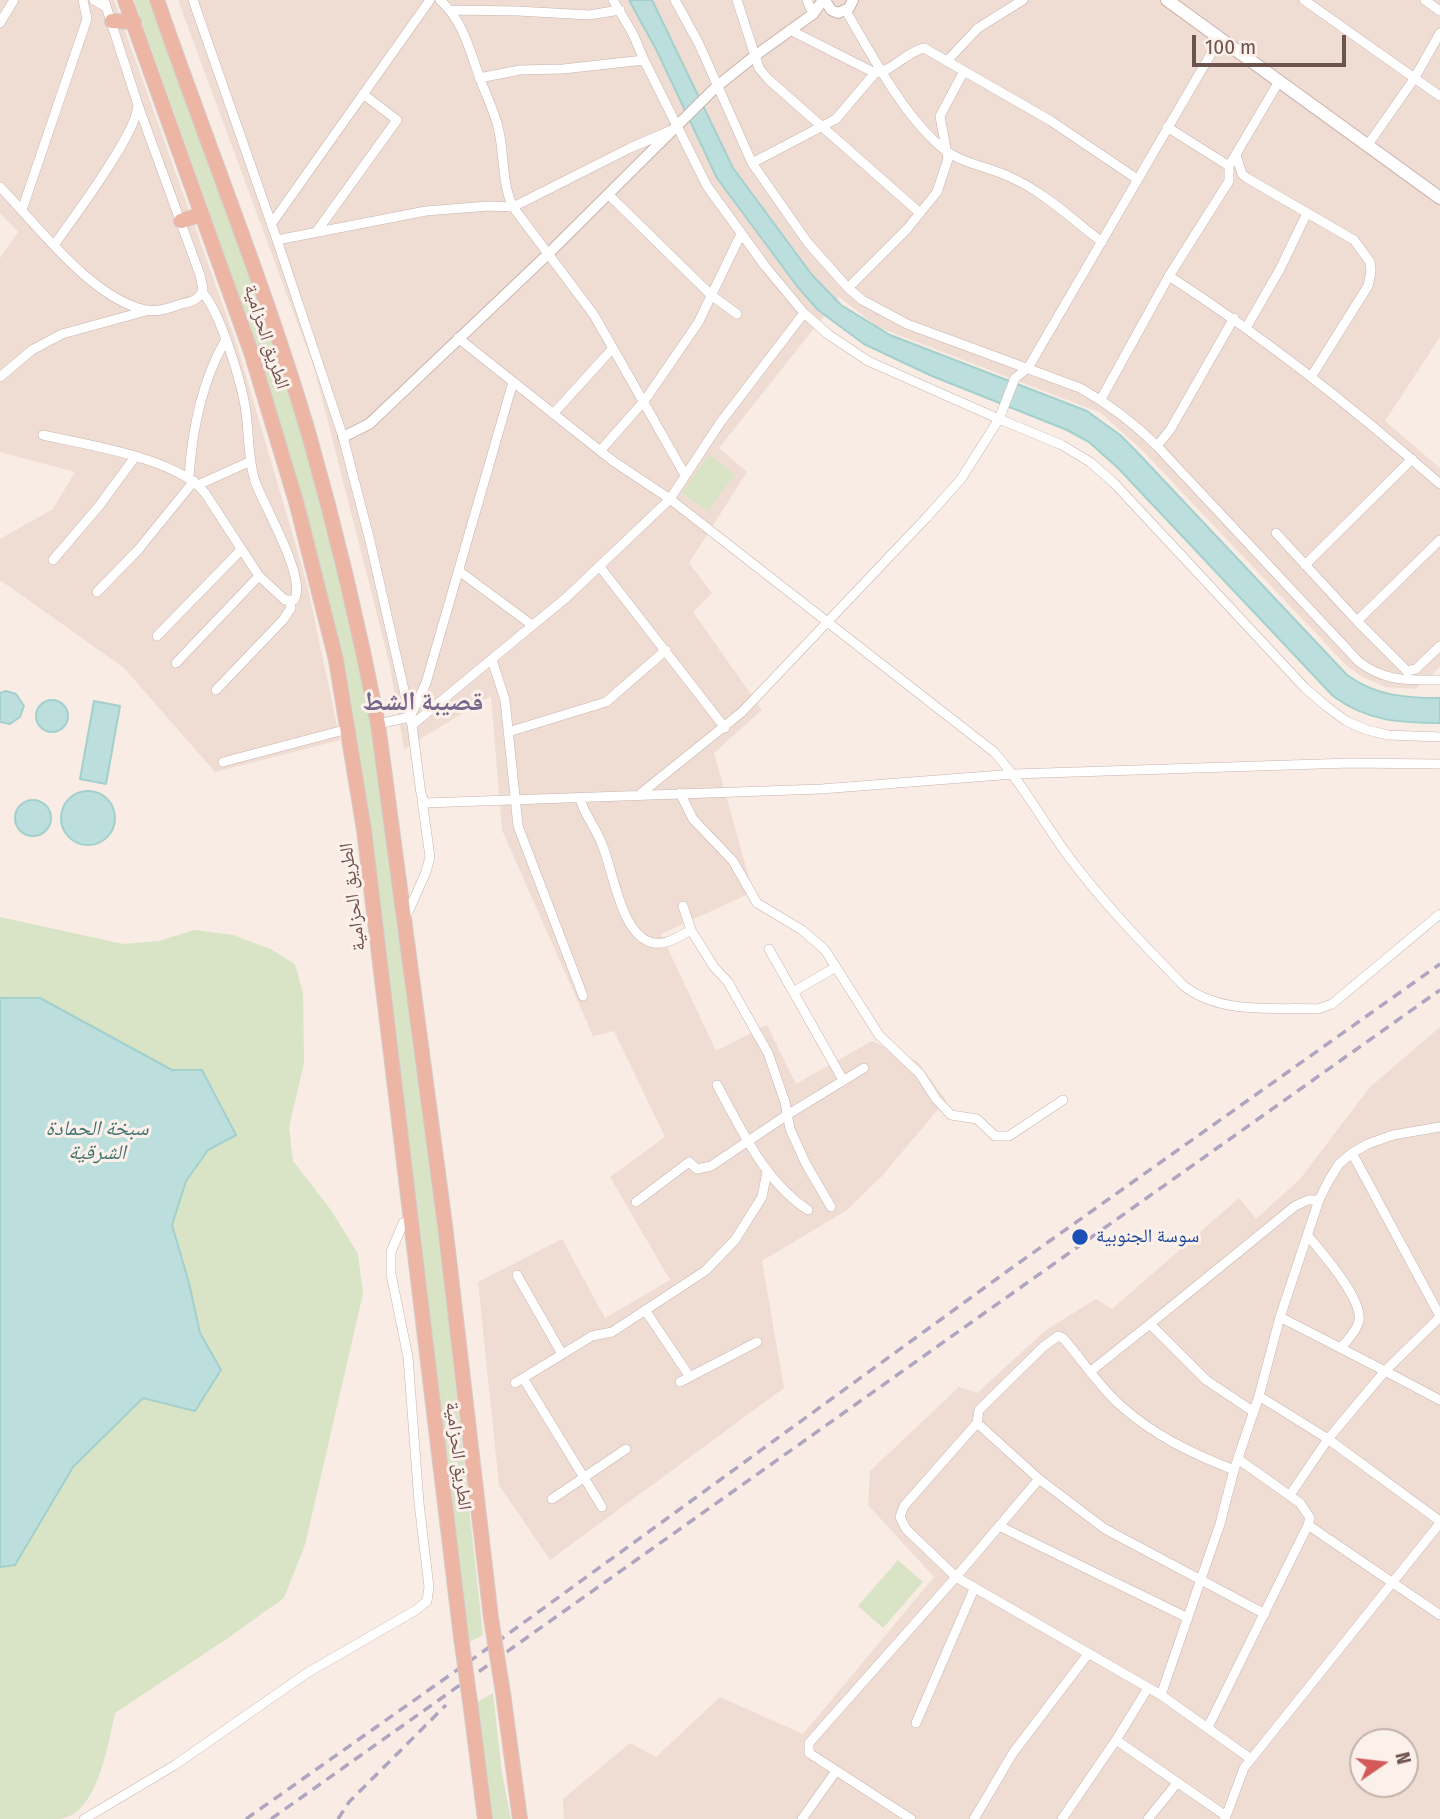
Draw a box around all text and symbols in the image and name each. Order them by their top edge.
scale bar [1195,21,1349,65]
text: 100 m [1205,34,1256,60]
street label: الطريق الحزامية [238,282,294,392]
district label: قصيبة الشط [363,687,483,719]
street label: الطريق الحزامية [335,842,371,952]
water label: سبخة الحمادة الشرقية [46,1116,148,1166]
place label: سوسة الجنوبية [1096,1226,1199,1248]
marker: سوسة الجنوبية [1070,1227,1090,1247]
street label: الطريق الحزامية [440,1401,476,1511]
north arrow [1349,1728,1419,1798]
text: N [1390,1750,1415,1767]

